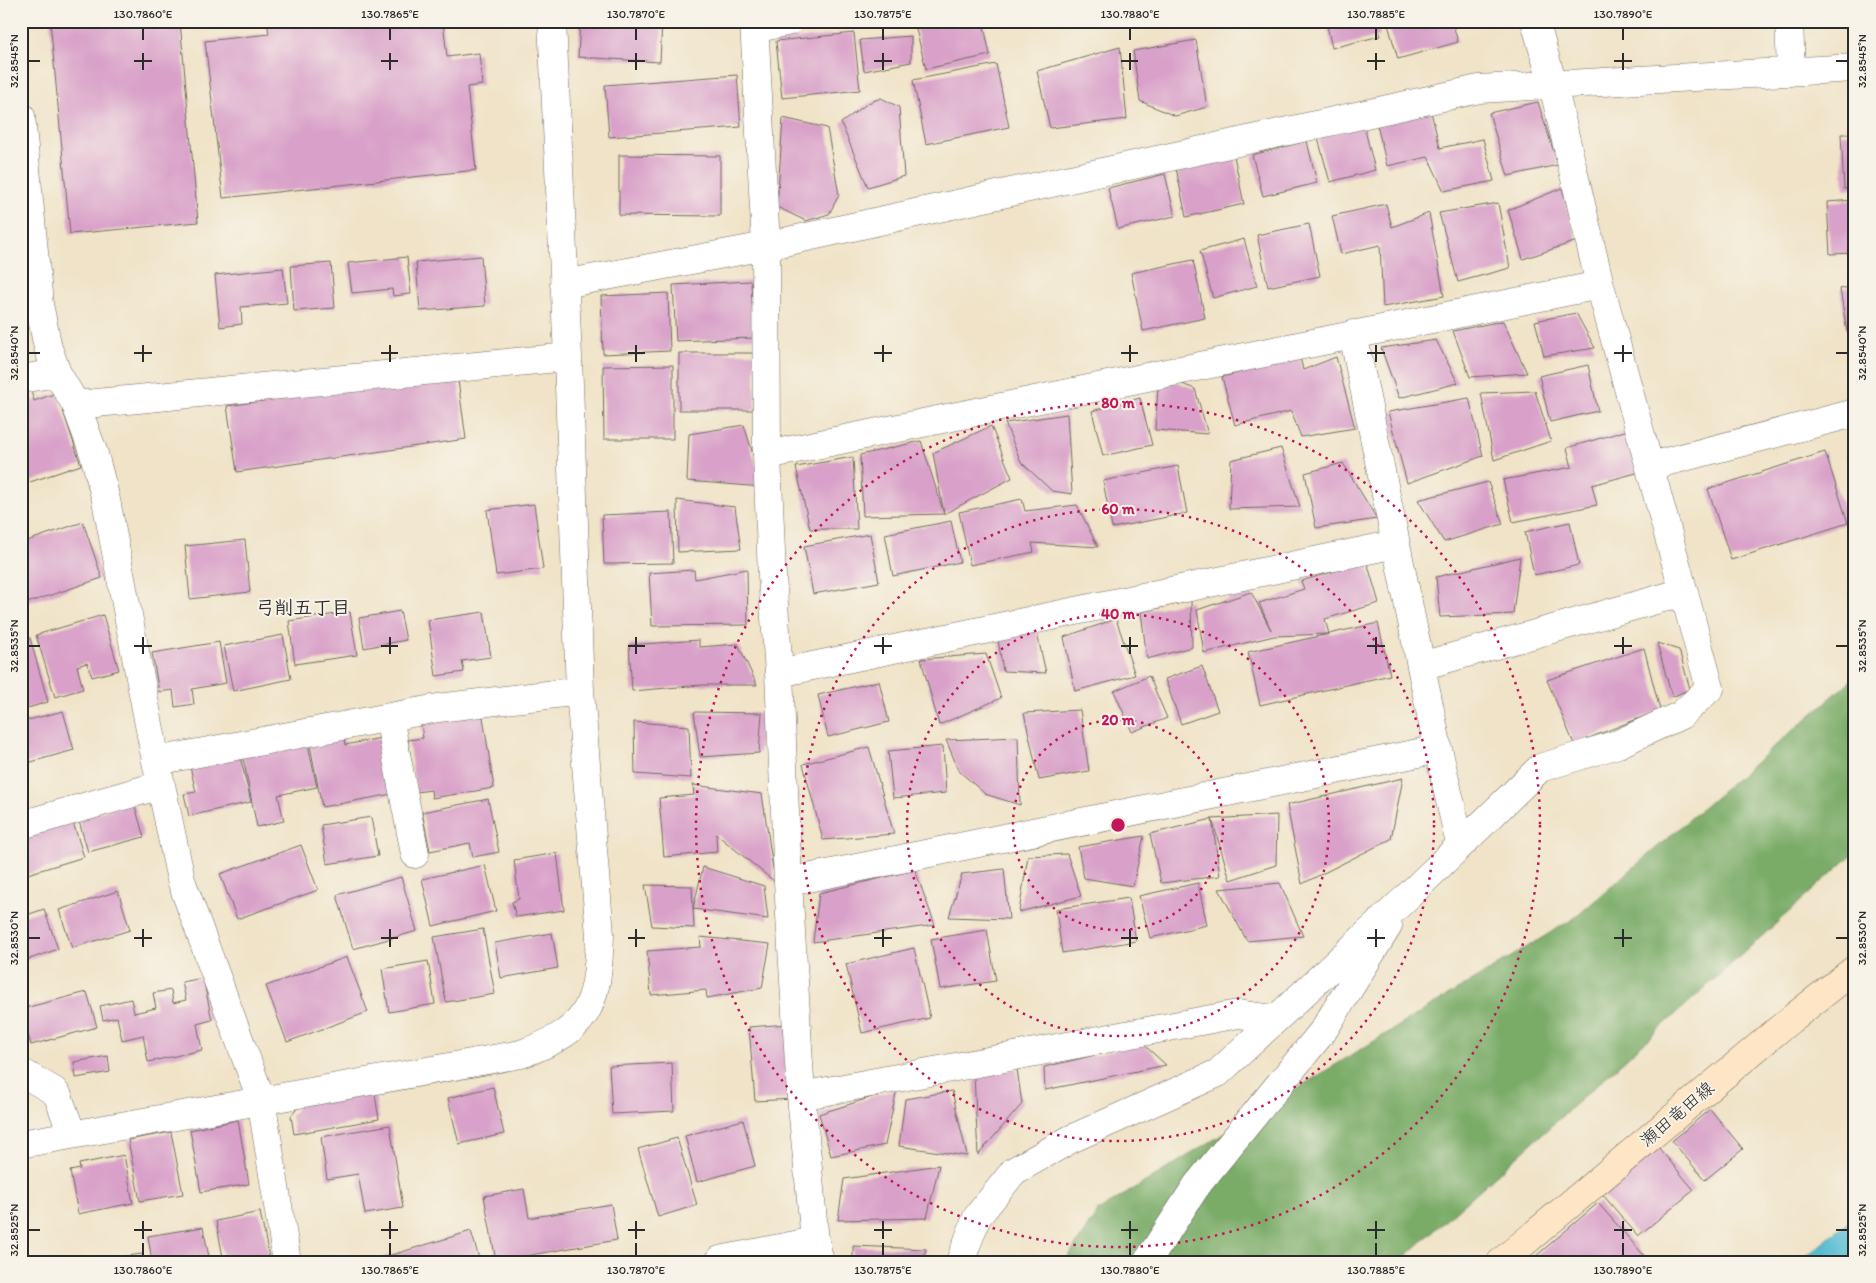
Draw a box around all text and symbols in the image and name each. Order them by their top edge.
text: 130.7860°E [114,7,173,21]
text: 130.7865°E [361,7,419,21]
text: 130.7870°E [607,7,666,21]
text: 130.7875°E [854,7,912,21]
text: 130.7880°E [1100,7,1160,21]
text: 130.7885°E [1347,7,1405,21]
text: 130.7890°E [1594,7,1653,21]
text: 32.8545°N [7,34,21,88]
text: 32.8545°N [1855,34,1869,88]
text: 32.8540°N [7,326,21,380]
text: 32.8540°N [1855,326,1869,380]
text: 80 m [1101,394,1135,412]
text: 60 m [1101,500,1135,518]
district label: 弓削五丁目 [255,596,351,619]
text: 40 m [1101,605,1136,623]
text: 32.8535°N [7,619,21,673]
text: 32.8535°N [1855,619,1869,673]
text: 20 m [1101,711,1135,729]
centre of rings [1109,816,1127,834]
text: 32.8530°N [7,911,21,965]
text: 32.8530°N [1855,911,1869,965]
street label: 瀬田竜田線 [1635,1077,1719,1151]
text: 32.8525°N [7,1204,21,1256]
text: 32.8525°N [1855,1204,1869,1256]
text: 130.7860°E [114,1263,173,1277]
text: 130.7865°E [361,1263,419,1277]
text: 130.7870°E [607,1263,666,1277]
text: 130.7875°E [854,1263,912,1277]
text: 130.7880°E [1100,1263,1160,1277]
text: 130.7885°E [1347,1263,1405,1277]
text: 130.7890°E [1594,1263,1653,1277]

